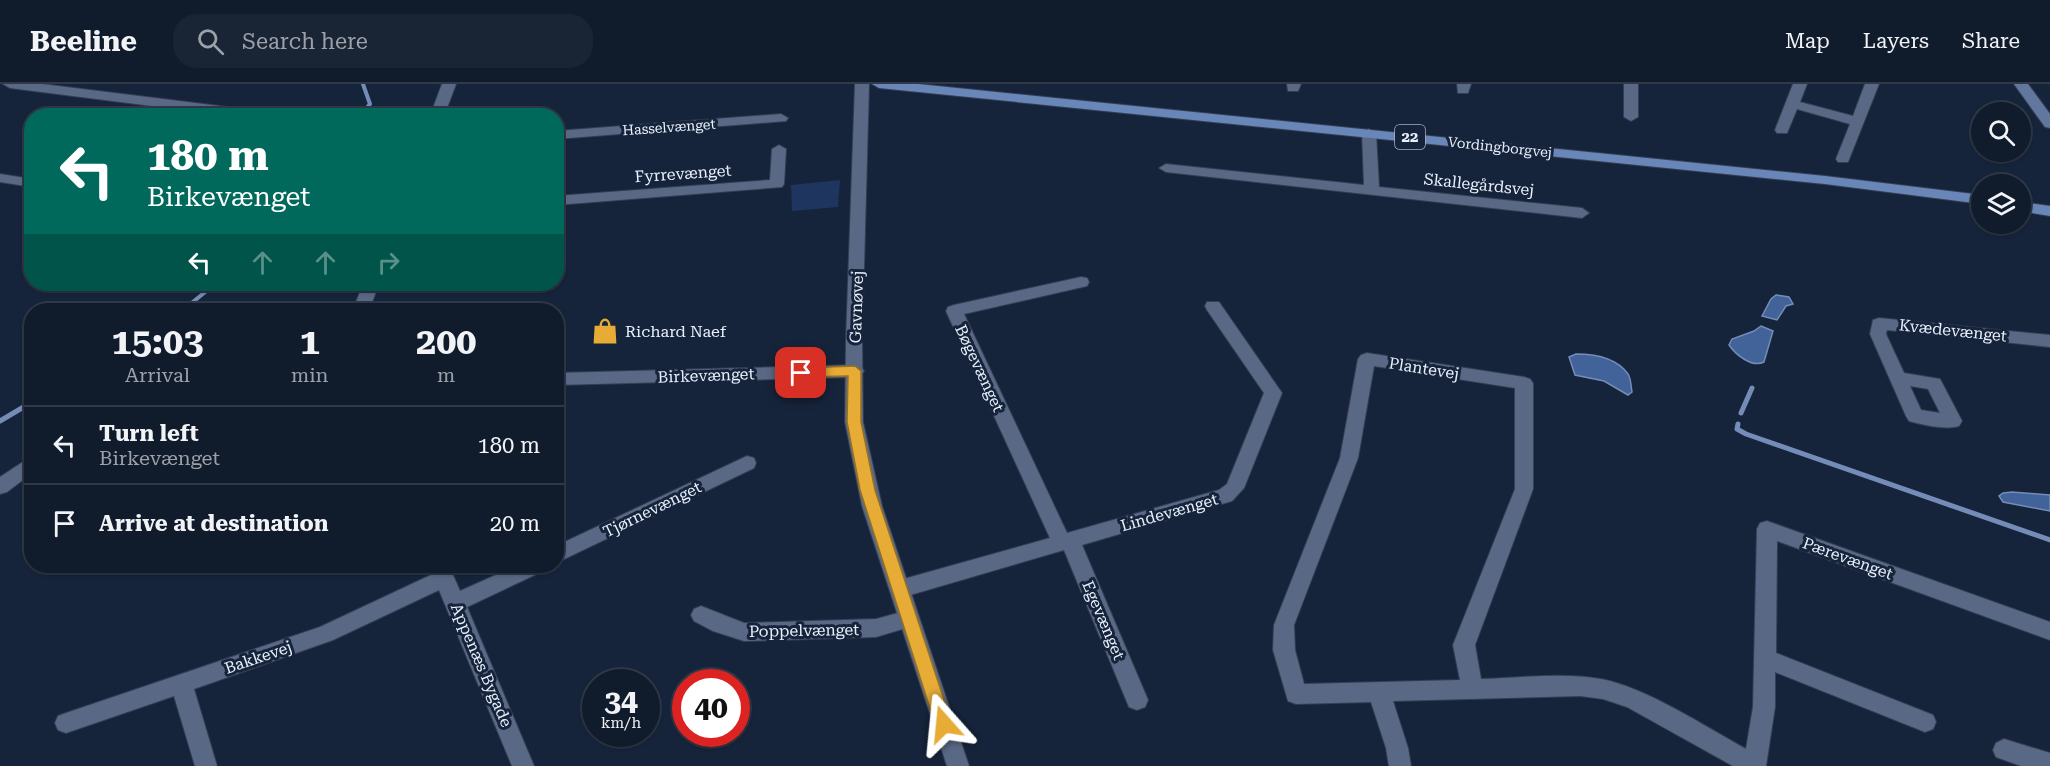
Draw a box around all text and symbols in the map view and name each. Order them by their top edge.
search box [173,14,593,68]
text: Beeline [30,25,137,58]
icon: search [194,25,227,58]
text: Search here [242,29,368,54]
text: Map [1785,29,1830,53]
text: Layers [1863,29,1929,53]
text: Share [1962,29,2020,53]
map controls [1971,102,2031,234]
button: search [1971,102,2031,162]
street label: Hasselvænget [622,116,716,138]
road number: 22 [1395,125,1425,149]
text: 180 m [147,131,269,180]
icon: left [48,132,126,210]
street label: Vordingborgvej [1447,134,1553,160]
street label: Fyrrevænget [634,161,732,186]
street label: Skallegårdsvej [1423,169,1535,200]
button: layers [1971,174,2031,234]
text: Birkevænget [147,181,310,213]
icon: left [183,246,216,279]
icon: ahead [246,246,279,279]
icon: ahead [309,246,342,279]
icon: right [372,246,405,279]
street label: Gavnøvej [846,270,867,344]
street label: Kvædevænget [1898,315,2008,346]
shop icon: Richard Naef [590,316,620,346]
text: 15:03 [112,321,203,363]
text: 1 [300,321,320,363]
text: 200 [416,321,476,363]
place label: Richard Naef [625,322,727,341]
street label: Bøgevænget [951,322,1008,415]
pin [775,347,826,398]
street label: Plantevej [1387,354,1460,383]
icon: arrive [784,356,817,389]
text: Arrival [125,363,190,387]
text: min [291,363,328,387]
text: m [437,363,455,387]
street label: Birkevænget [657,364,755,387]
text: Turn left [99,421,199,446]
icon: left [48,429,81,462]
text: 180 m [477,433,540,458]
text: Birkevænget [99,446,220,470]
street label: Tjørnevænget [600,477,704,541]
street label: Lindevænget [1118,490,1220,535]
icon: arrive [48,507,81,540]
text: Arrive at destination [99,511,328,536]
text: 20 m [490,511,540,536]
street label: Pærevænget [1800,533,1896,584]
street label: Egevænget [1078,578,1129,662]
street label: Appenæs Bygade [447,600,516,730]
street label: Poppelvænget [749,620,859,641]
street label: Bakkevej [222,637,294,678]
speed limit sign: 40 [672,669,750,747]
text: 34 [604,683,638,718]
position arrow [912,692,976,756]
text: km/h [601,714,641,732]

